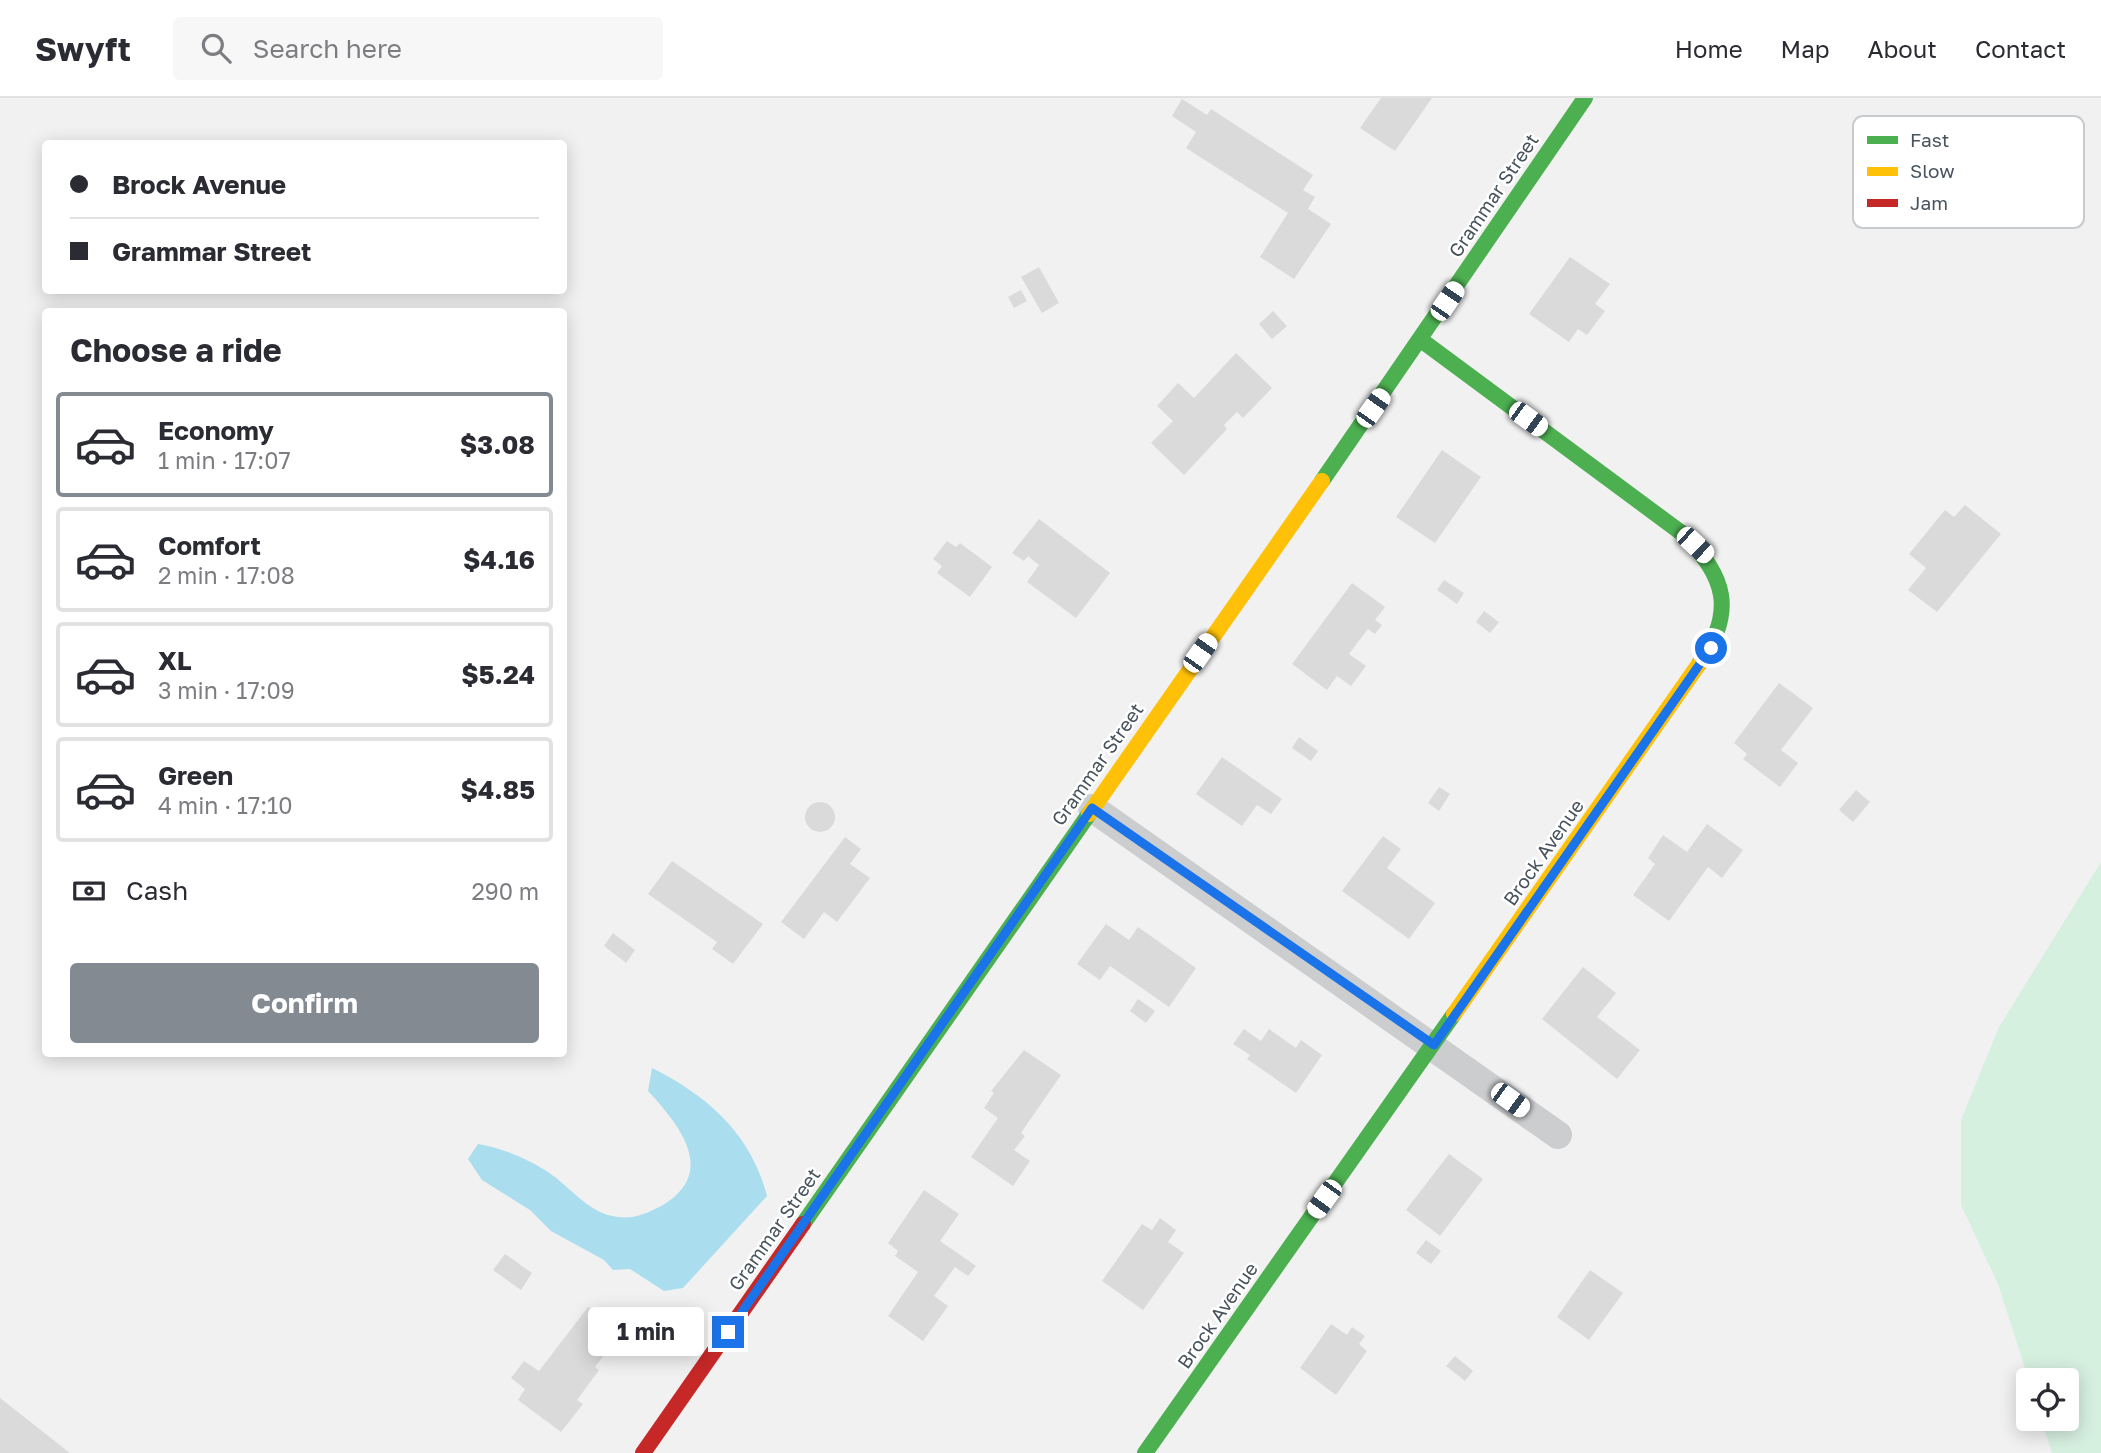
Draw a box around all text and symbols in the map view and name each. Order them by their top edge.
search box [173,17,663,80]
text: Swyft [35,29,131,68]
icon: search [197,29,235,67]
text: Search here [253,33,402,64]
text: Home [1675,34,1743,63]
text: Map [1781,34,1830,63]
text: About [1868,34,1937,63]
text: Contact [1975,34,2066,63]
legend [1853,116,2084,228]
text: Fast [1910,128,1949,151]
street label: Grammar Street [1443,129,1543,261]
text: Slow [1910,159,1955,182]
text: Brock Avenue [112,169,286,200]
text: Jam [1910,191,1948,214]
text: Grammar Street [112,236,311,267]
car [1427,278,1468,324]
text: Choose a ride [70,331,282,369]
car [1353,385,1394,431]
car [1505,398,1552,440]
icon: car [74,413,137,476]
text: Economy [158,415,274,446]
text: $3.08 [460,429,535,460]
text: 1 min · 17:07 [158,446,291,474]
car [1673,523,1718,567]
icon: car [74,528,137,591]
text: Comfort [158,530,261,561]
text: $4.16 [463,544,535,575]
text: 2 min · 17:08 [158,561,295,589]
car [1180,630,1221,676]
route start [1695,632,1727,664]
icon: car [74,643,137,706]
text: XL [158,645,192,676]
text: $5.24 [461,659,535,690]
text: 3 min · 17:09 [158,676,295,704]
street label: Grammar Street [1046,698,1148,830]
icon: car [74,758,137,821]
text: Green [158,760,233,791]
text: $4.85 [461,774,535,805]
text: 4 min · 17:10 [158,791,293,819]
street label: Brock Avenue [1498,795,1588,909]
icon: cash [70,872,108,910]
text: Cash [126,875,188,906]
text: 290 m [471,877,539,905]
button: Confirm [70,963,539,1043]
car [1487,1079,1534,1121]
street label: Grammar Street [723,1163,825,1295]
car [1304,1176,1345,1222]
street label: Brock Avenue [1172,1258,1262,1372]
callout: 1 min [588,1308,704,1356]
route end [712,1316,744,1348]
text: 1 min [617,1317,675,1345]
map controls [2016,1368,2079,1431]
button: locate [2016,1368,2079,1431]

